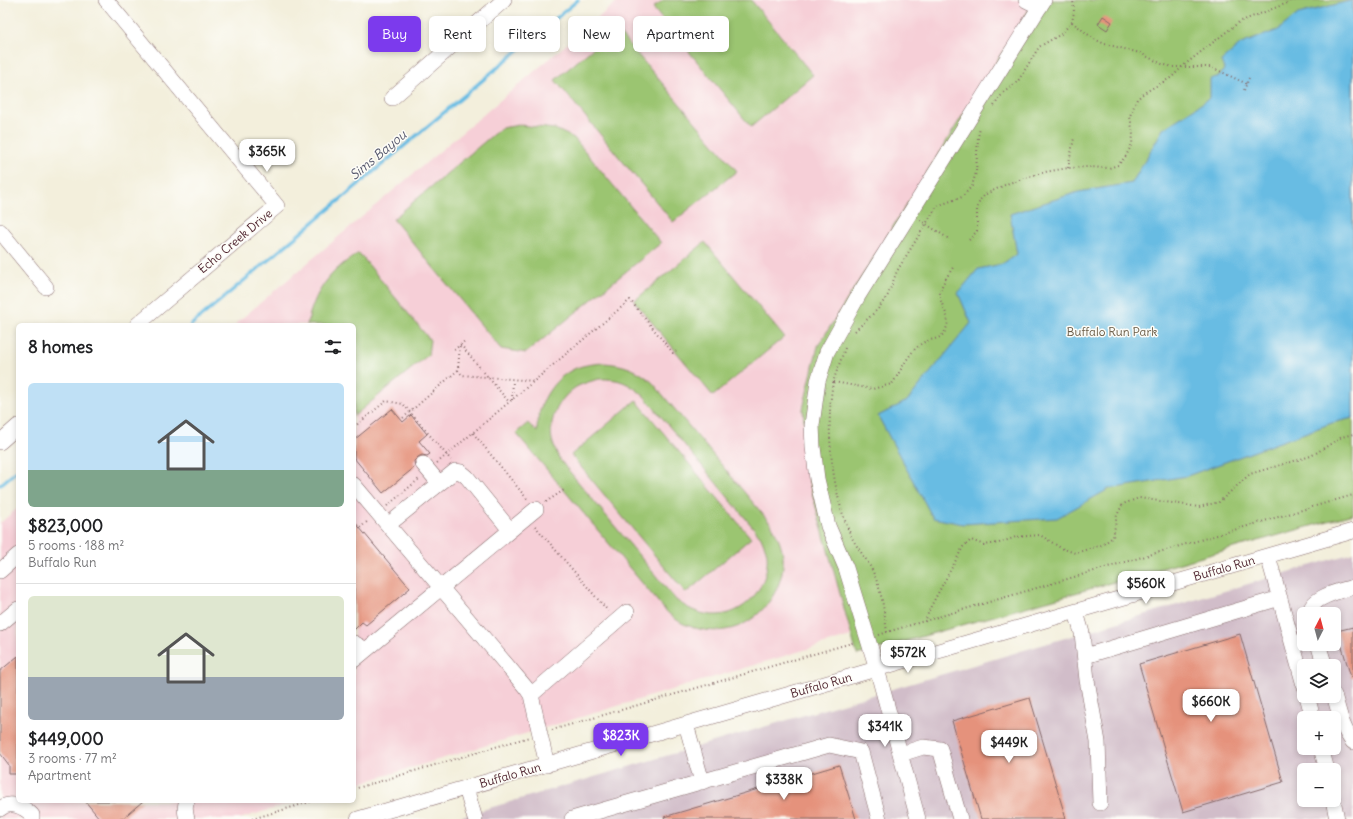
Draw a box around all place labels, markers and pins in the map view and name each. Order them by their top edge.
pin: $365K [239,139,295,173]
pin: $560K [1118,571,1174,605]
pin: $572K [880,640,936,674]
pin: $660K [1183,689,1239,723]
pin: $341K [857,714,913,748]
pin: $823K [593,723,649,757]
pin: $449K [981,730,1037,764]
pin: $338K [756,767,812,801]

